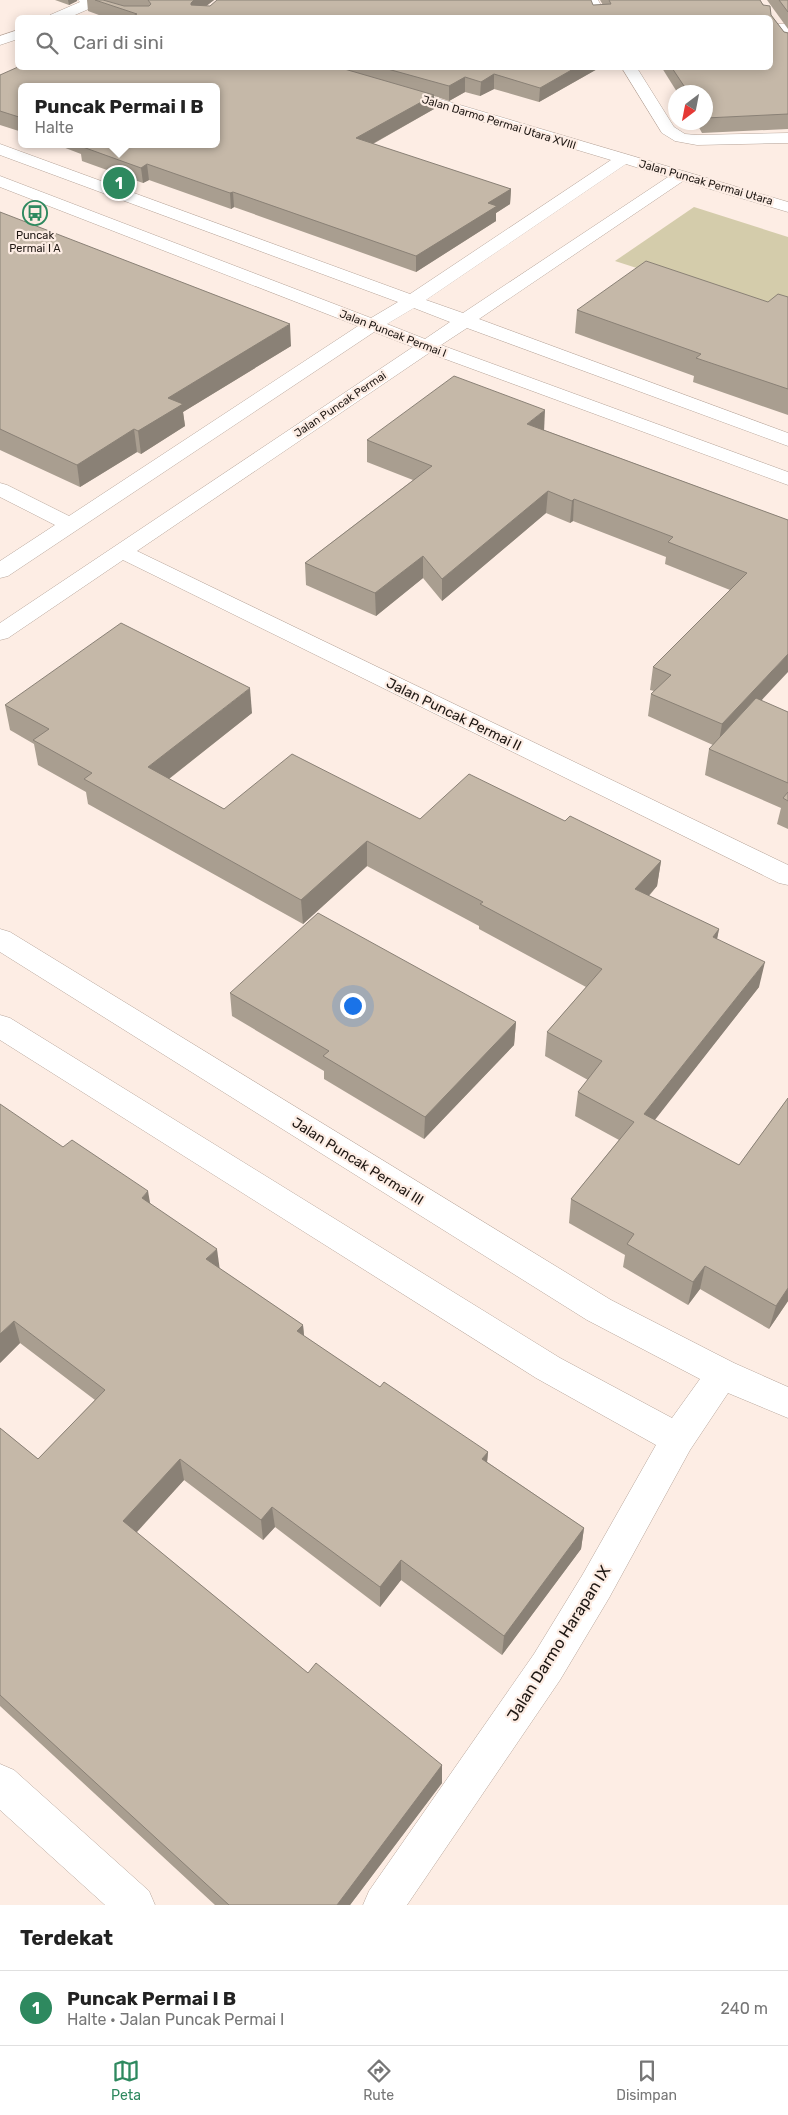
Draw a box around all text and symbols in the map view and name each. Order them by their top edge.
search box [15,15,773,70]
icon: search [33,29,61,57]
text: Cari di sini [73,31,164,54]
popup [18,83,220,148]
north arrow [668,85,713,130]
street label: Jalan Darmo Permai Utara XVIII [420,93,577,152]
text: Puncak Permai I B [34,95,204,118]
text: Halte [34,118,74,137]
street label: Jalan Puncak Permai Utara [637,157,774,208]
pin: 1 [103,164,135,202]
bus stop icon: Puncak Permai I A [22,200,48,226]
place label: Puncak Permai I A [9,229,61,255]
street label: Jalan Puncak Permai I [338,307,448,360]
street label: Jalan Puncak Permai [292,369,389,440]
street label: Jalan Puncak Permai II [383,674,524,755]
your location [340,993,366,1019]
street label: Jalan Puncak Permai III [289,1114,427,1209]
street label: Jalan Darmo Harapan IX [503,1562,614,1725]
text: Terdekat [20,1925,113,1950]
text: Puncak Permai I B [67,1987,236,2010]
text: 1 [32,1999,40,2018]
text: 240 m [721,1999,768,2018]
text: Halte · Jalan Puncak Permai I [67,2010,284,2029]
tab: Peta [111,2057,141,2104]
tab: Rute [363,2057,394,2104]
tab: Disimpan [616,2057,677,2104]

